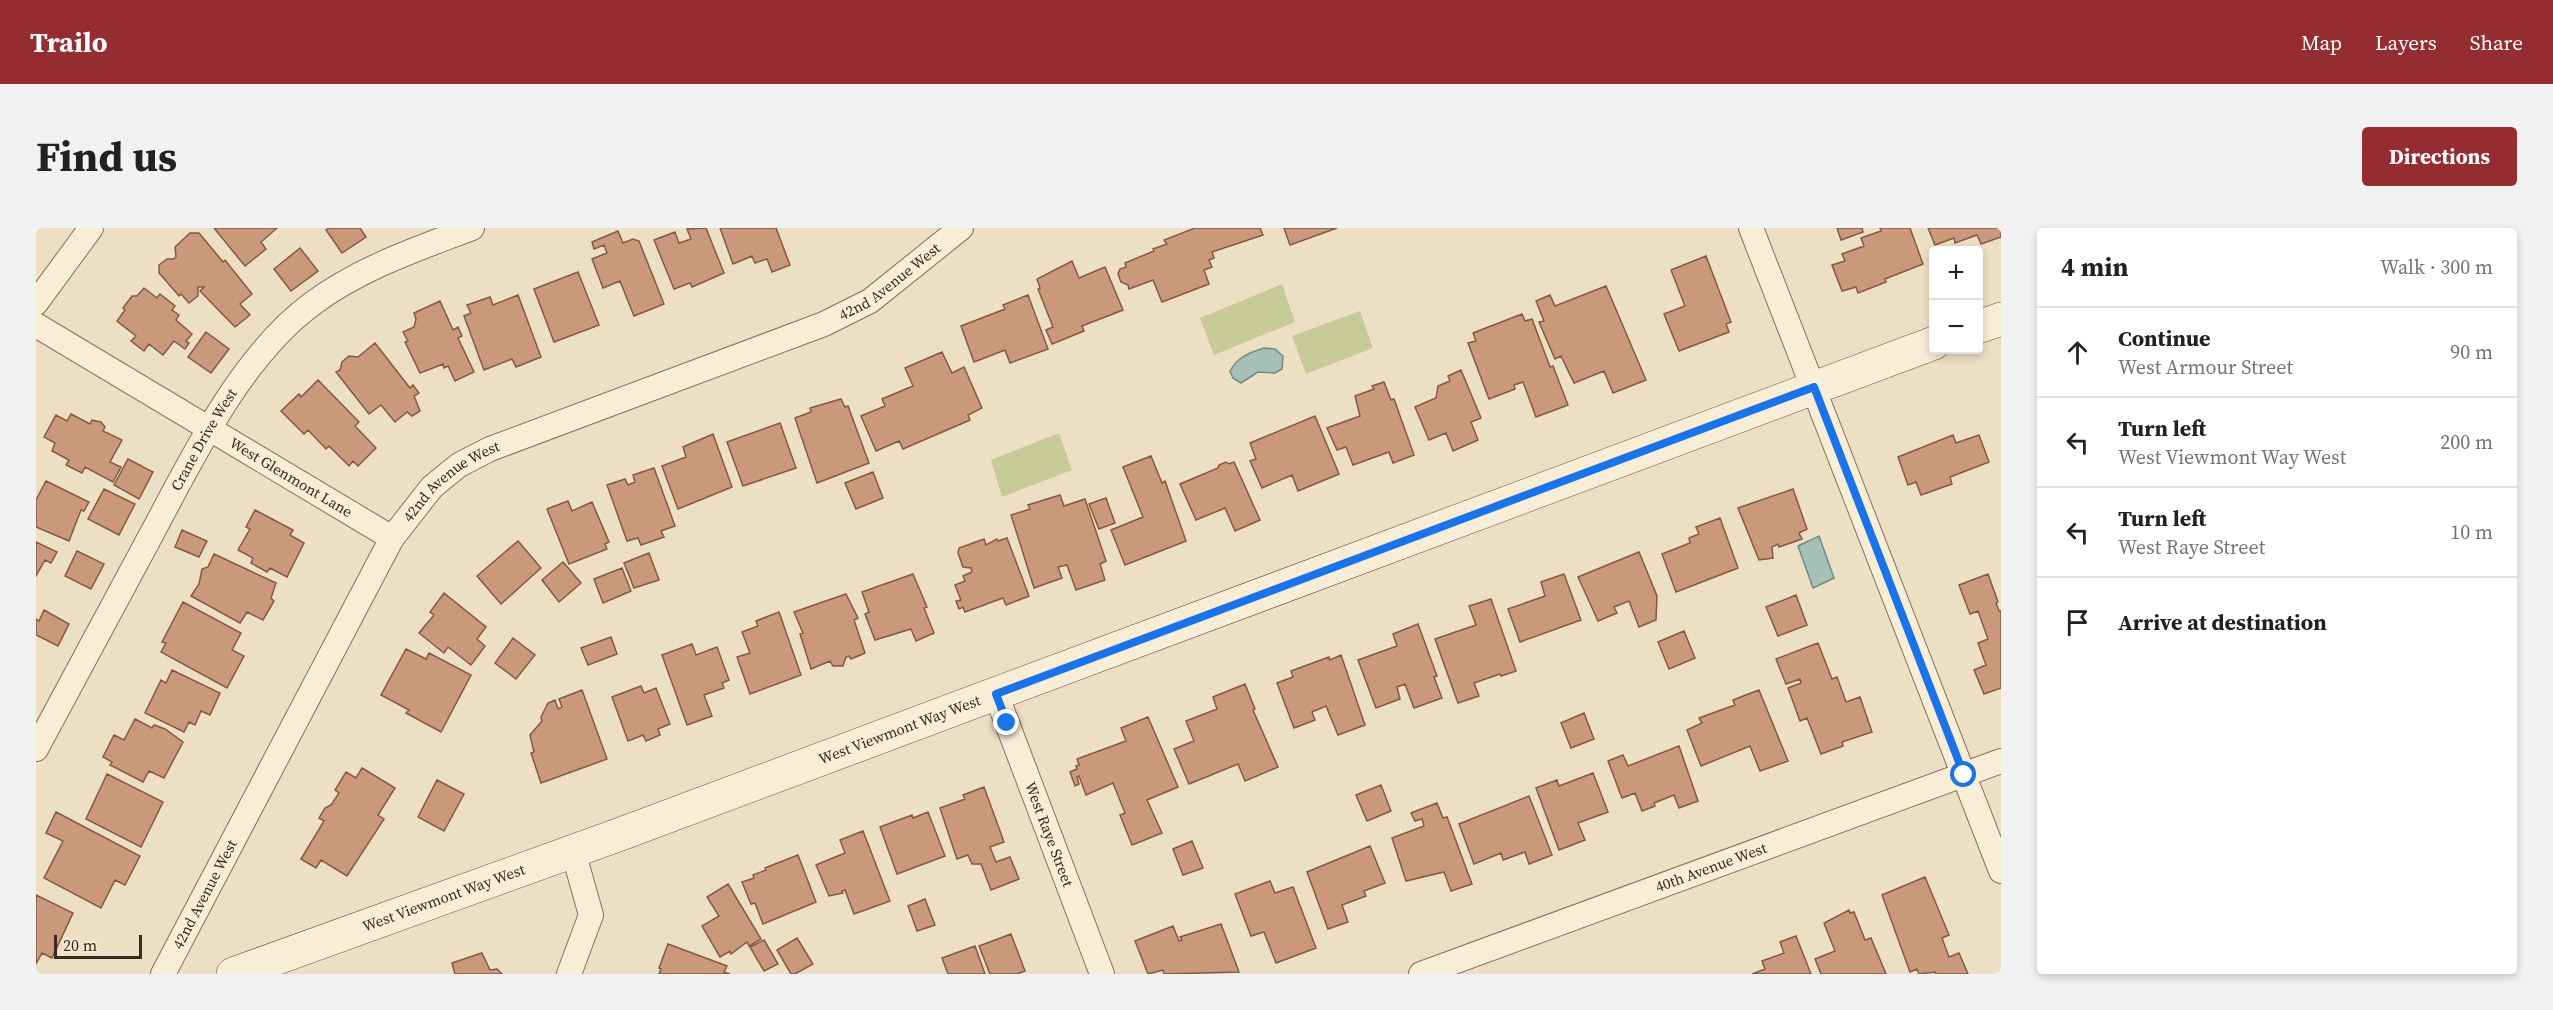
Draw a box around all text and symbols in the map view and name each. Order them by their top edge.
text: Trailo [30,23,108,61]
text: Map [2301,28,2342,57]
text: Layers [2375,28,2437,57]
text: Share [2470,28,2523,57]
text: Find us [36,127,177,185]
button: Directions [2362,127,2517,186]
street label: 42nd Avenue West [835,238,945,325]
map controls [1929,246,1983,354]
button: + [1929,246,1983,300]
text: 4 min [2061,249,2128,285]
text: Walk · 300 m [2380,253,2493,281]
button: − [1929,300,1983,354]
text: Continue [2118,323,2211,353]
icon: ahead [2061,336,2094,369]
text: 90 m [2450,338,2493,366]
text: West Armour Street [2118,353,2293,381]
street label: Crane Drive West [165,384,242,494]
text: Turn left [2118,413,2206,443]
icon: left [2061,426,2094,459]
text: 200 m [2440,428,2493,456]
street label: West Glenmont Lane [226,432,357,522]
street label: 42nd Avenue West [398,435,502,526]
text: West Viewmont Way West [2118,443,2346,471]
text: Turn left [2118,503,2206,533]
icon: left [2061,516,2094,549]
text: 10 m [2450,518,2493,546]
text: West Raye Street [2118,533,2265,561]
icon: arrive [2061,606,2094,639]
text: Arrive at destination [2118,607,2327,637]
street label: West Viewmont Way West [816,689,984,769]
route end [993,709,1019,735]
route start [1950,761,1976,787]
street label: West Raye Street [1020,779,1079,890]
street label: 42nd Avenue West [167,836,242,952]
street label: 40th Avenue West [1652,837,1770,897]
street label: West Viewmont Way West [359,858,528,936]
scale bar [54,932,142,960]
text: 20 m [63,934,97,956]

